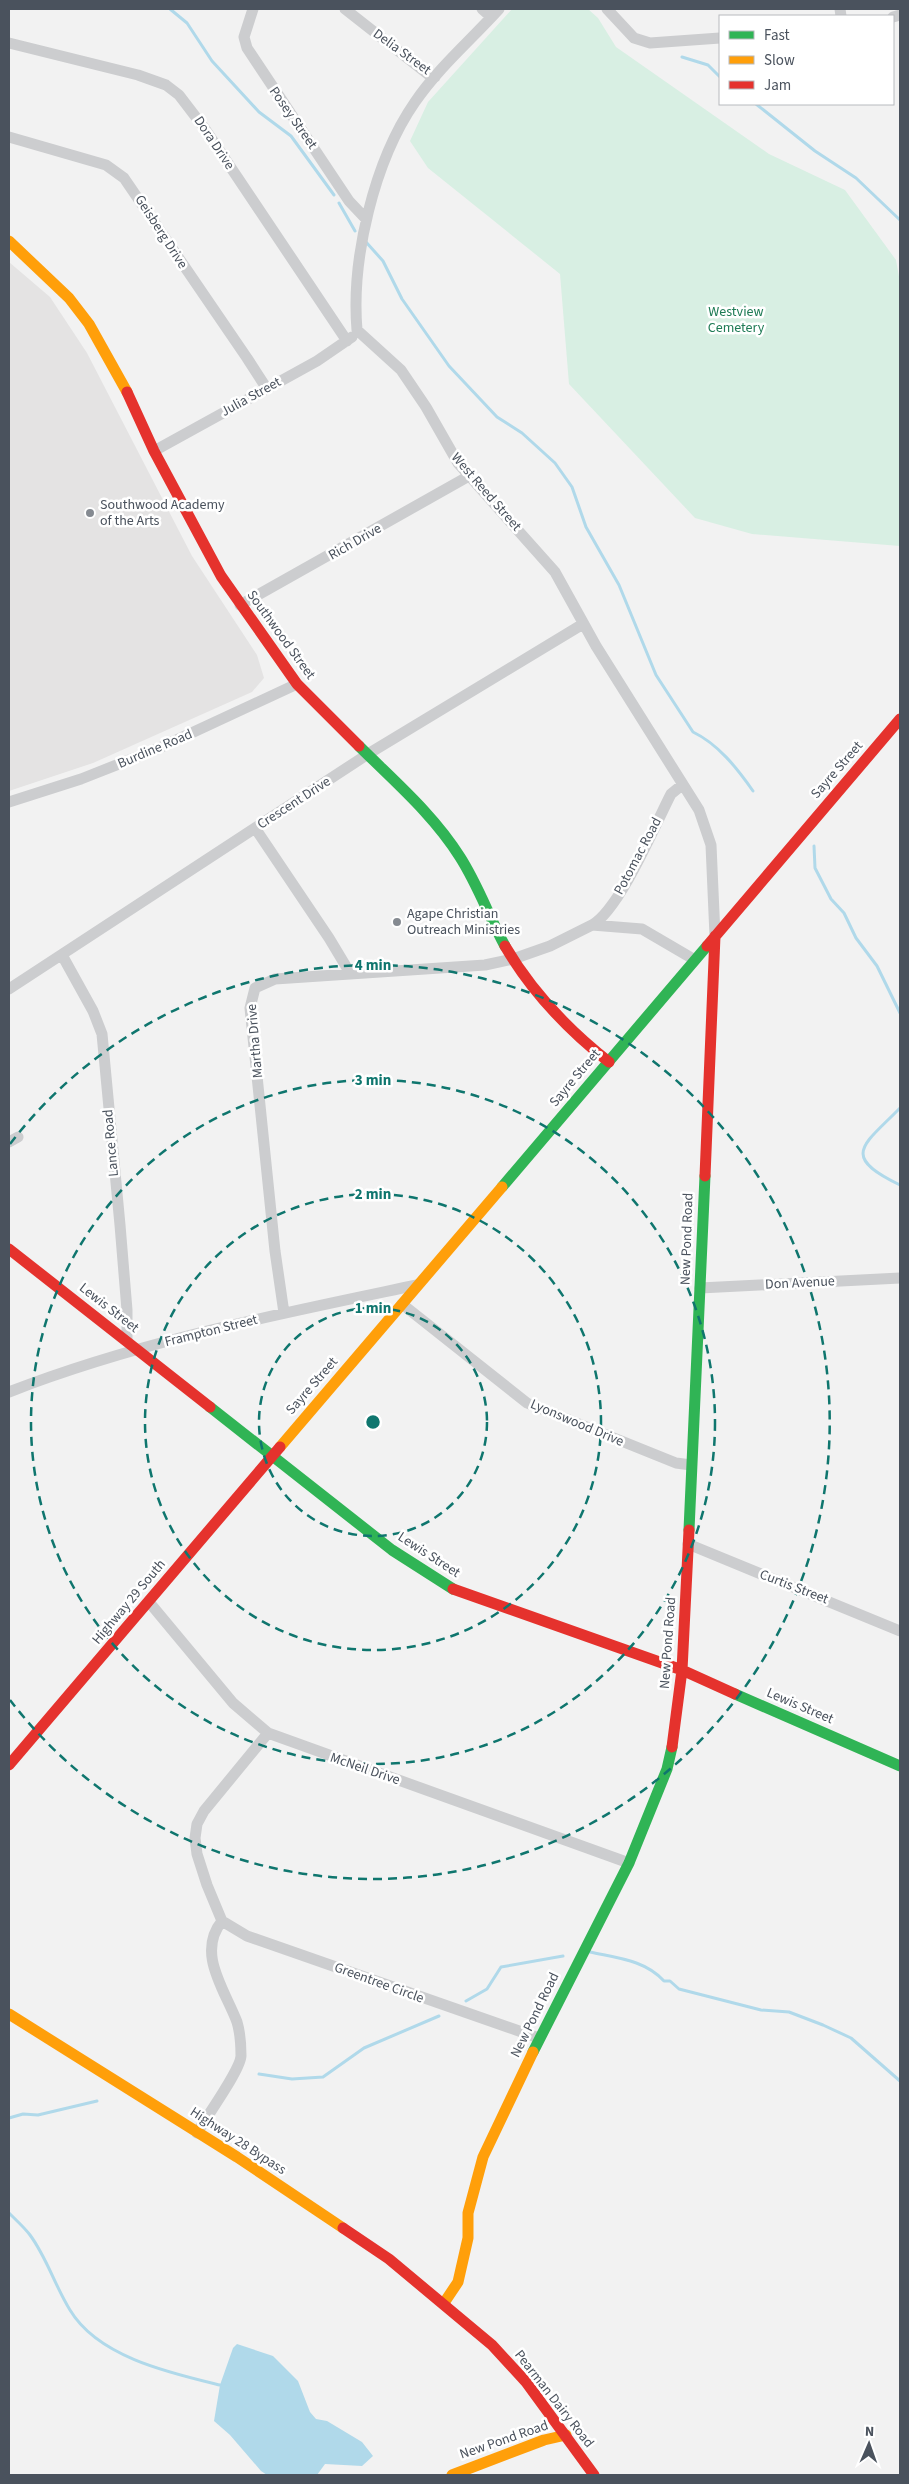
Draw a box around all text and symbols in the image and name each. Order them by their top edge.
legend [719,15,894,105]
street label: Delia Street [369,24,435,80]
text: Fast [764,25,790,46]
text: Slow [764,50,795,71]
text: Jam [764,75,791,96]
street label: Posey Street [264,83,322,154]
street label: Dora Drive [189,112,239,174]
street label: Geisberg Drive [130,191,192,273]
park label: Westview Cemetery [708,302,765,338]
street label: Julia Street [217,372,285,422]
street label: West Reed Street [446,448,526,536]
place label: Southwood Academy of the Arts [100,495,225,531]
marker: Southwood Academy of the Arts [84,507,96,519]
street label: Rich Drive [325,519,385,565]
street label: Southwood Street [242,586,320,684]
street label: Burdine Road [115,724,195,774]
street label: Sayre Street [806,737,868,803]
street label: Crescent Drive [253,772,335,834]
street label: Potomac Road [609,814,667,898]
place label: Agape Christian Outreach Ministries [407,904,520,940]
marker: Agape Christian Outreach Ministries [391,916,403,928]
text: 4 min [355,955,391,976]
street label: Martha Drive [242,1003,268,1079]
street label: Sayre Street [545,1044,606,1111]
text: 3 min [355,1070,391,1091]
street label: Lance Road [98,1109,124,1177]
text: 2 min [355,1184,391,1205]
street label: New Pond Road [675,1192,699,1286]
street label: Don Avenue [765,1271,835,1295]
street label: Lewis Street [75,1278,143,1338]
text: 1 min [355,1298,391,1319]
street label: Frampton Street [162,1310,260,1352]
street label: Sayre Street [281,1353,343,1419]
street label: Lyonswood Drive [527,1394,627,1452]
centre of rings [364,1413,382,1431]
street label: Lewis Street [394,1527,464,1583]
street label: Highway 29 South [87,1555,171,1649]
street label: Curtis Street [757,1565,832,1609]
street label: New Pond Road [655,1596,681,1690]
street label: Lewis Street [763,1683,837,1729]
street label: McNeil Drive [327,1748,403,1790]
street label: Greentree Circle [331,1958,427,2009]
street label: New Pond Road [506,1969,564,2061]
street label: Highway 28 Bypass [186,2102,290,2180]
street label: Pearman Dairy Road [509,2346,599,2452]
street label: New Pond Road [457,2416,551,2464]
north arrow [844,2419,894,2469]
text: N [864,2422,874,2442]

